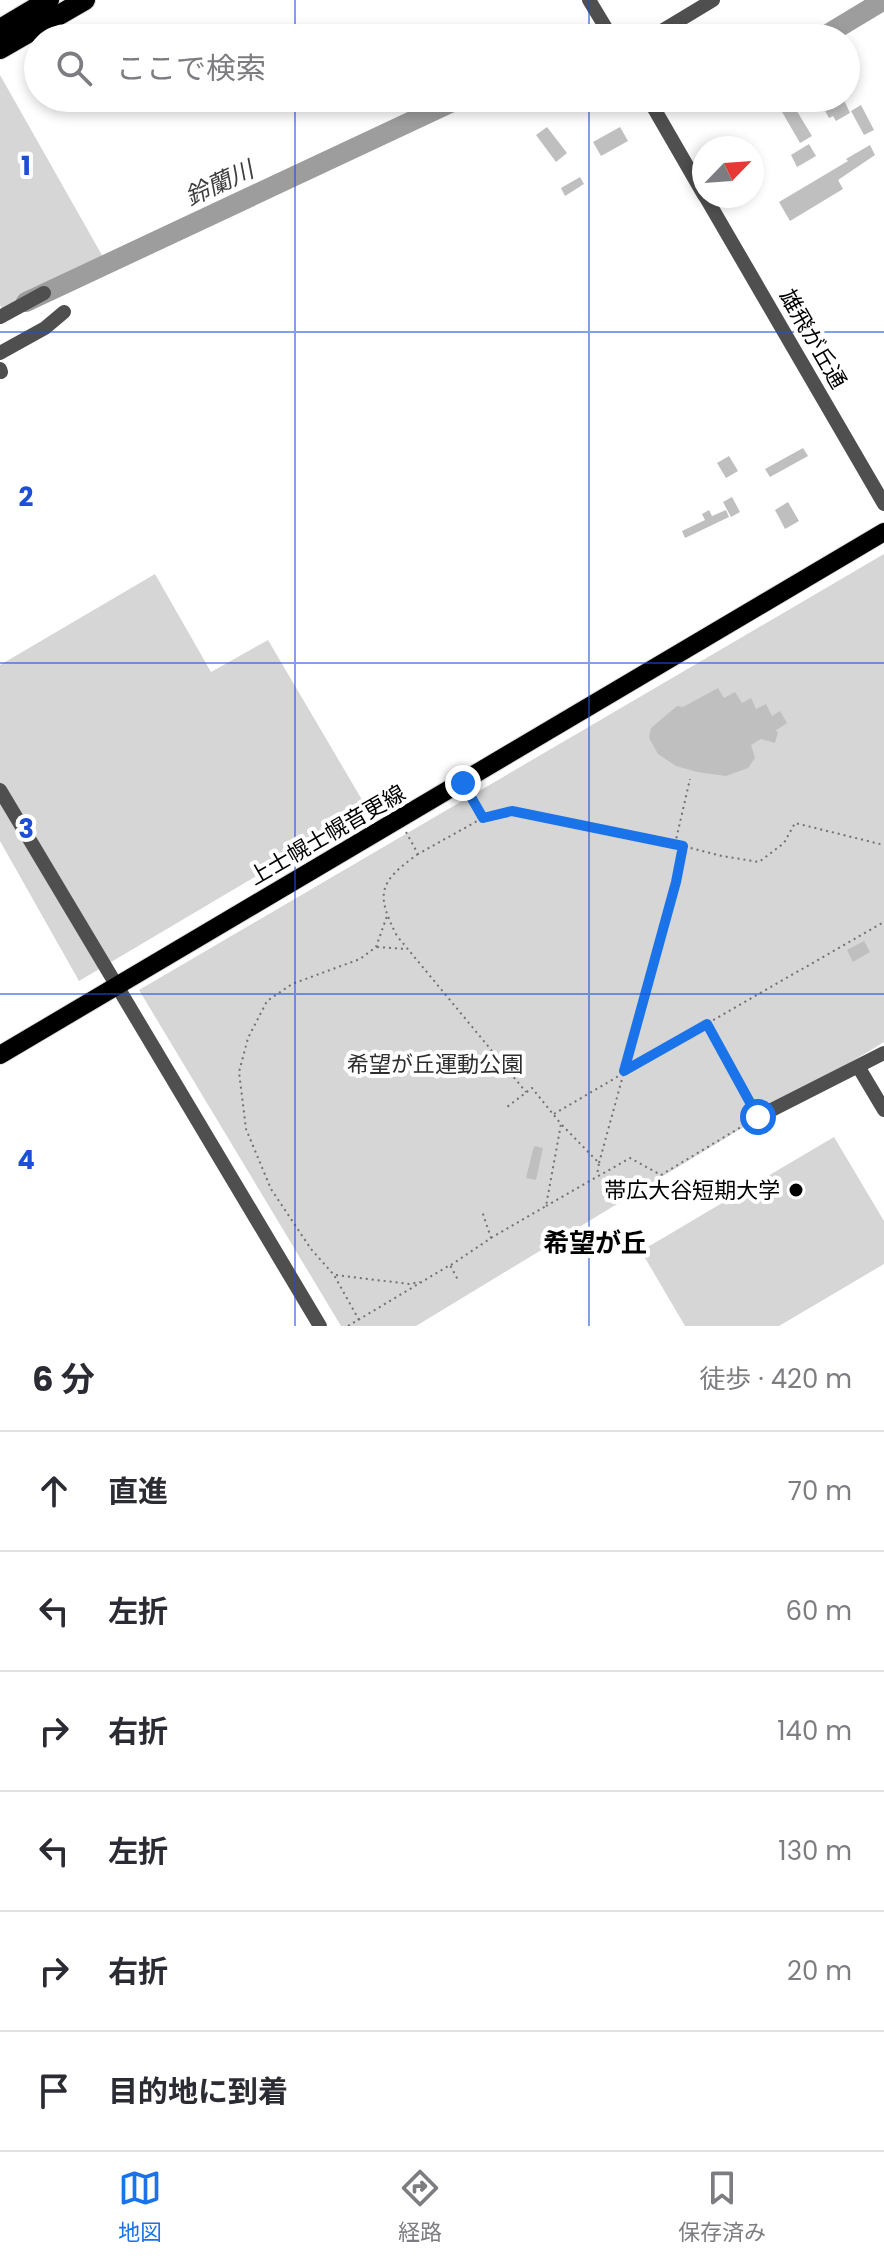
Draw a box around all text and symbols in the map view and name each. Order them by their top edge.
search box [24,24,860,112]
icon: search [52,46,96,90]
text: ここで検索 [116,47,266,90]
north arrow [692,136,764,208]
text: 1 [21,148,31,184]
water label: 鈴蘭川 [179,152,261,213]
street label: 雄飛が丘通 [772,284,854,394]
text: 2 [19,479,34,515]
route end [445,765,481,801]
street label: 上士幌士幌音更線 [243,778,411,892]
text: 3 [18,811,34,847]
park label: 希望が丘運動公園 [347,1049,523,1080]
route start [740,1099,776,1135]
text: 4 [17,1142,35,1178]
place label: 帯広大谷短期大学 [604,1175,780,1206]
marker: 帯広大谷短期大学 [787,1181,805,1199]
district label: 希望が丘 [543,1225,647,1261]
text: 6 分 [32,1355,95,1403]
text: 徒歩 · 420 m [699,1361,852,1397]
icon: ahead [32,1469,76,1513]
text: 直進 [108,1470,168,1513]
text: 70 m [788,1473,852,1509]
icon: left [32,1589,76,1633]
text: 左折 [108,1590,168,1633]
text: 60 m [785,1593,852,1629]
icon: right [32,1709,76,1753]
text: 右折 [108,1710,168,1753]
text: 140 m [777,1713,852,1749]
icon: left [32,1829,76,1873]
text: 左折 [108,1830,168,1873]
text: 130 m [778,1833,852,1869]
icon: right [32,1949,76,1993]
text: 右折 [108,1950,168,1993]
text: 20 m [787,1953,852,1989]
icon: arrive [32,2069,76,2113]
text: 目的地に到着 [108,2070,288,2113]
tab: 地図 [118,2166,162,2249]
tab: 経路 [398,2166,442,2249]
tab: 保存済み [678,2166,766,2249]

